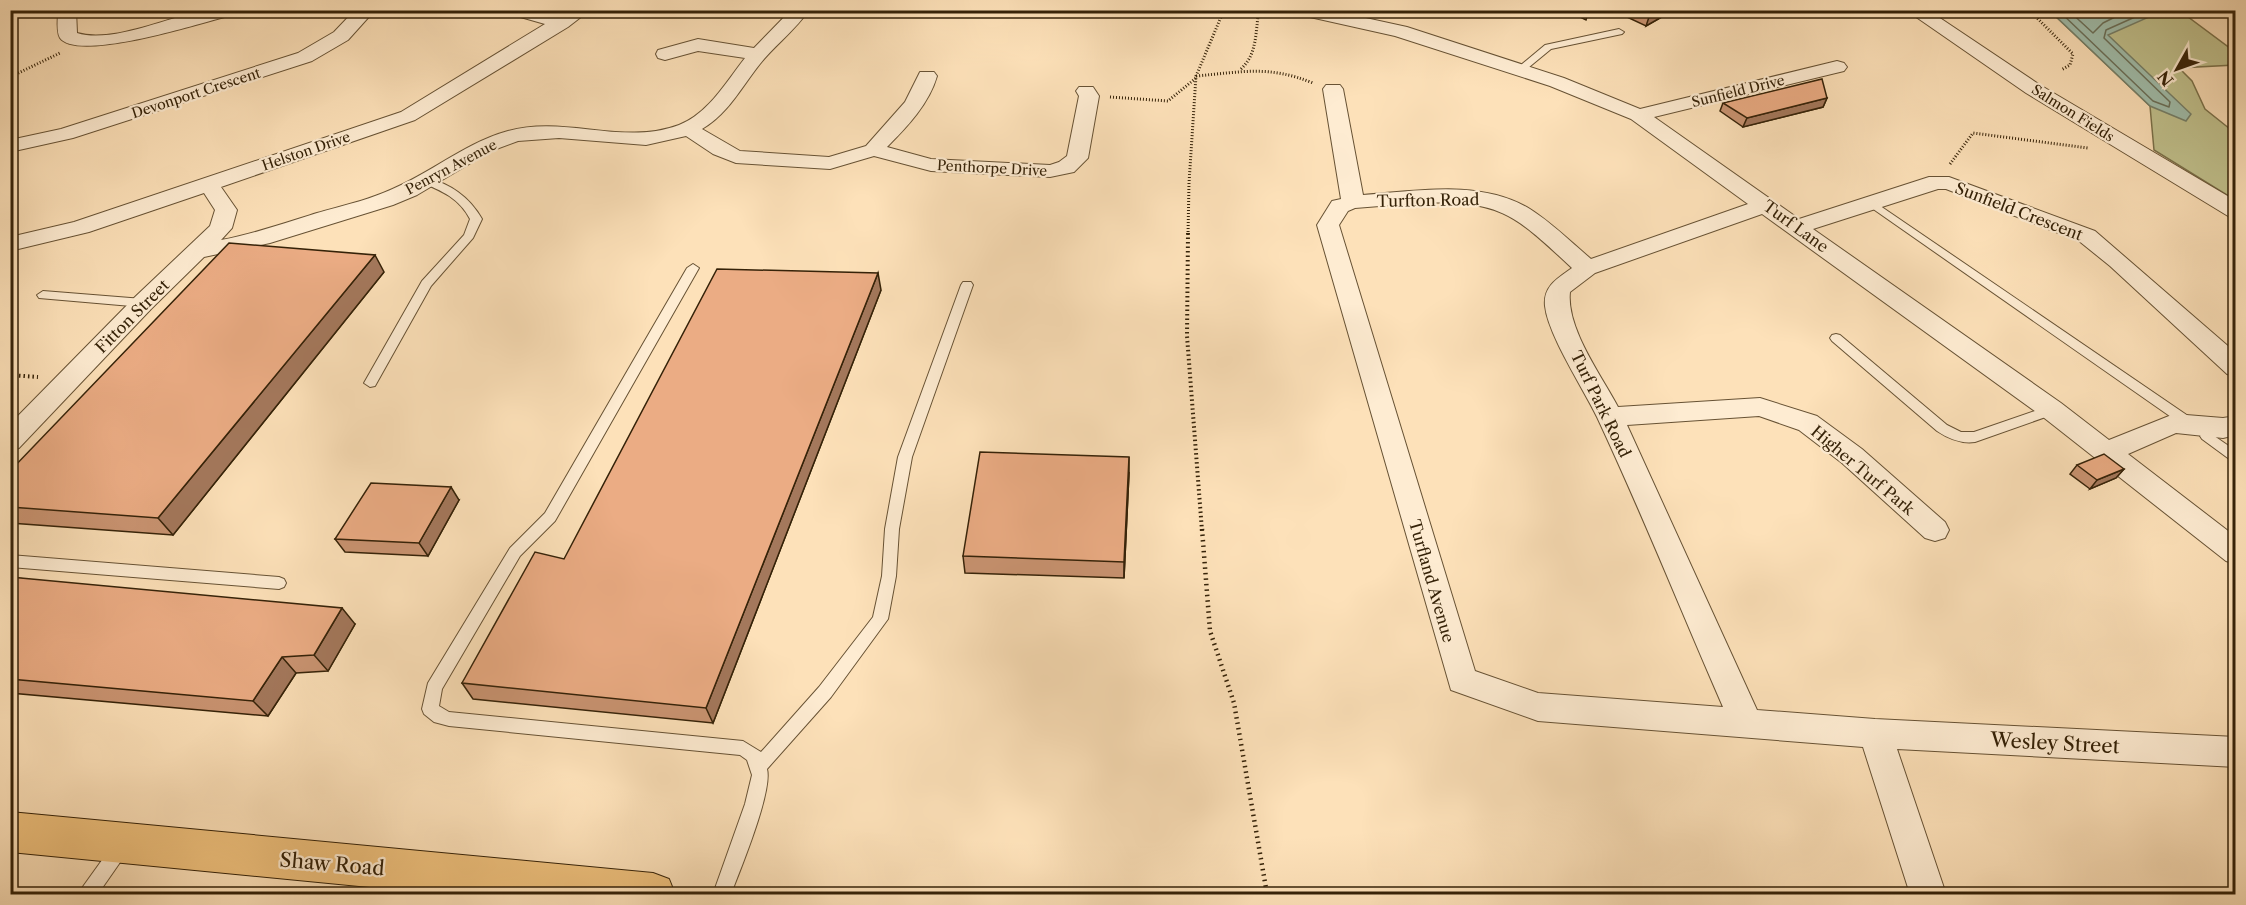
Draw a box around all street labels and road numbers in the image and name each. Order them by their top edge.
street label: Devonport Crescent [129,64,263,122]
street label: Sunfield Drive [1690,71,1787,111]
street label: Salmon Fields [2028,80,2118,146]
street label: Helston Drive [260,127,353,175]
street label: Penryn Avenue [402,135,500,199]
street label: Penthorpe Drive [936,156,1048,180]
street label: Sunfield Crescent [1952,177,2086,245]
street label: Turfton Road [1376,189,1480,211]
street label: Turf Lane [1759,196,1833,256]
street label: Fitton Street [91,275,173,357]
street label: Turf Park Road [1567,347,1636,461]
street label: Higher Turf Park [1807,421,1919,520]
street label: Turfland Avenue [1405,517,1459,645]
street label: Wesley Street [1989,728,2120,758]
street label: Shaw Road [279,847,385,881]

